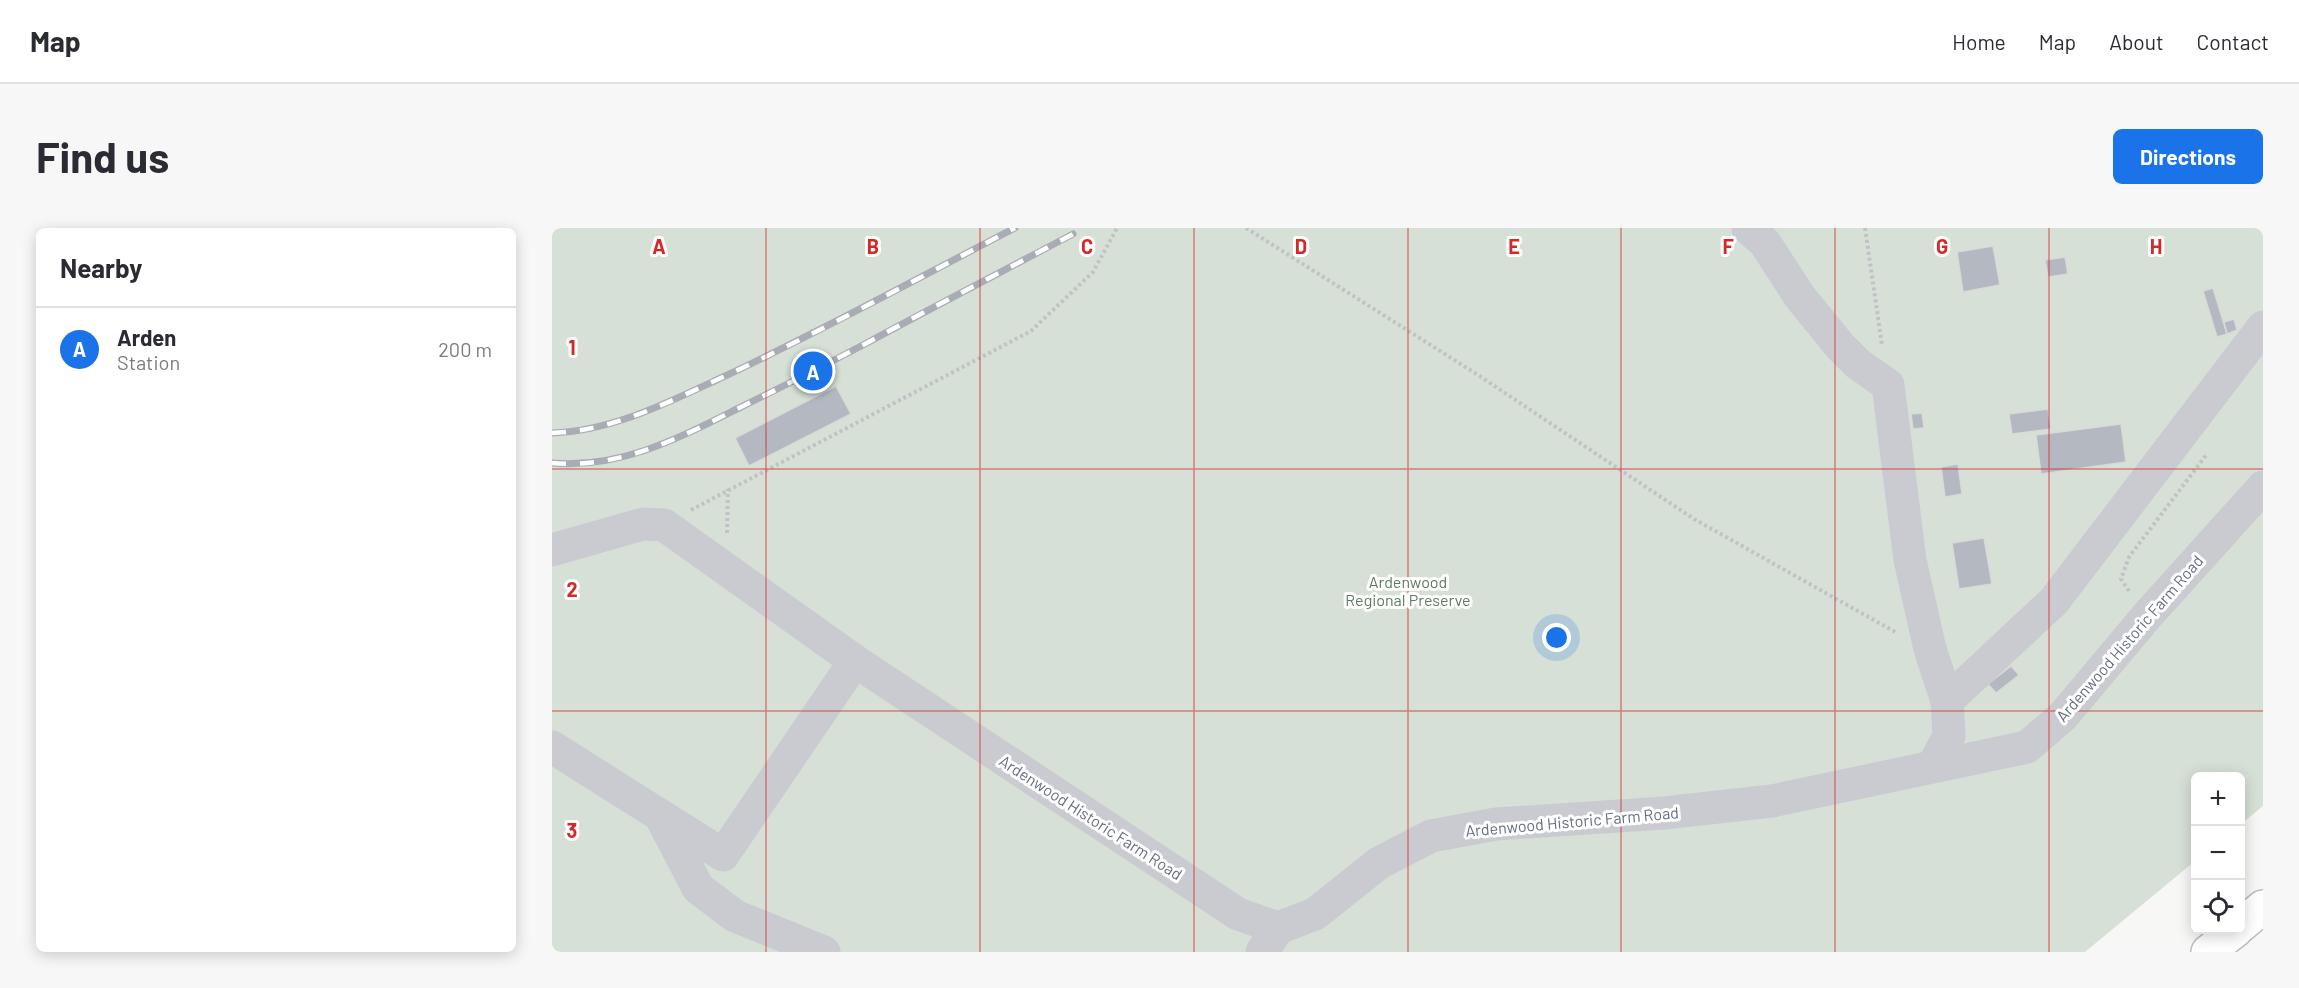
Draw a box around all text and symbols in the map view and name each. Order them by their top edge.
text: Map [30,24,81,58]
text: Home [1952,29,2006,54]
text: Map [2039,29,2076,54]
text: About [2109,29,2164,54]
text: Contact [2197,29,2269,54]
button: Directions [2113,129,2263,184]
text: Find us [36,131,169,181]
text: A [652,234,666,258]
text: B [867,234,879,258]
text: C [1081,234,1093,258]
text: D [1295,234,1307,258]
text: E [1508,234,1520,258]
text: F [1722,234,1734,258]
text: G [1936,234,1948,258]
text: H [2150,234,2162,258]
text: Nearby [60,252,142,283]
text: Arden [117,324,176,350]
text: 1 [568,335,576,359]
text: A [73,337,86,361]
text: 200 m [438,337,492,361]
pin: A [794,348,832,394]
text: Station [117,350,180,374]
street label: Ardenwood Historic Farm Road [2052,551,2206,725]
park label: Ardenwood Regional Preserve [1345,572,1471,609]
text: 2 [566,577,578,601]
your location [1542,623,1571,652]
street label: Ardenwood Historic Farm Road [996,751,1186,883]
map controls [2191,772,2245,934]
button: + [2191,772,2245,826]
street label: Ardenwood Historic Farm Road [1464,802,1680,840]
text: 3 [567,818,577,842]
button: − [2191,826,2245,880]
button: locate [2191,880,2245,934]

